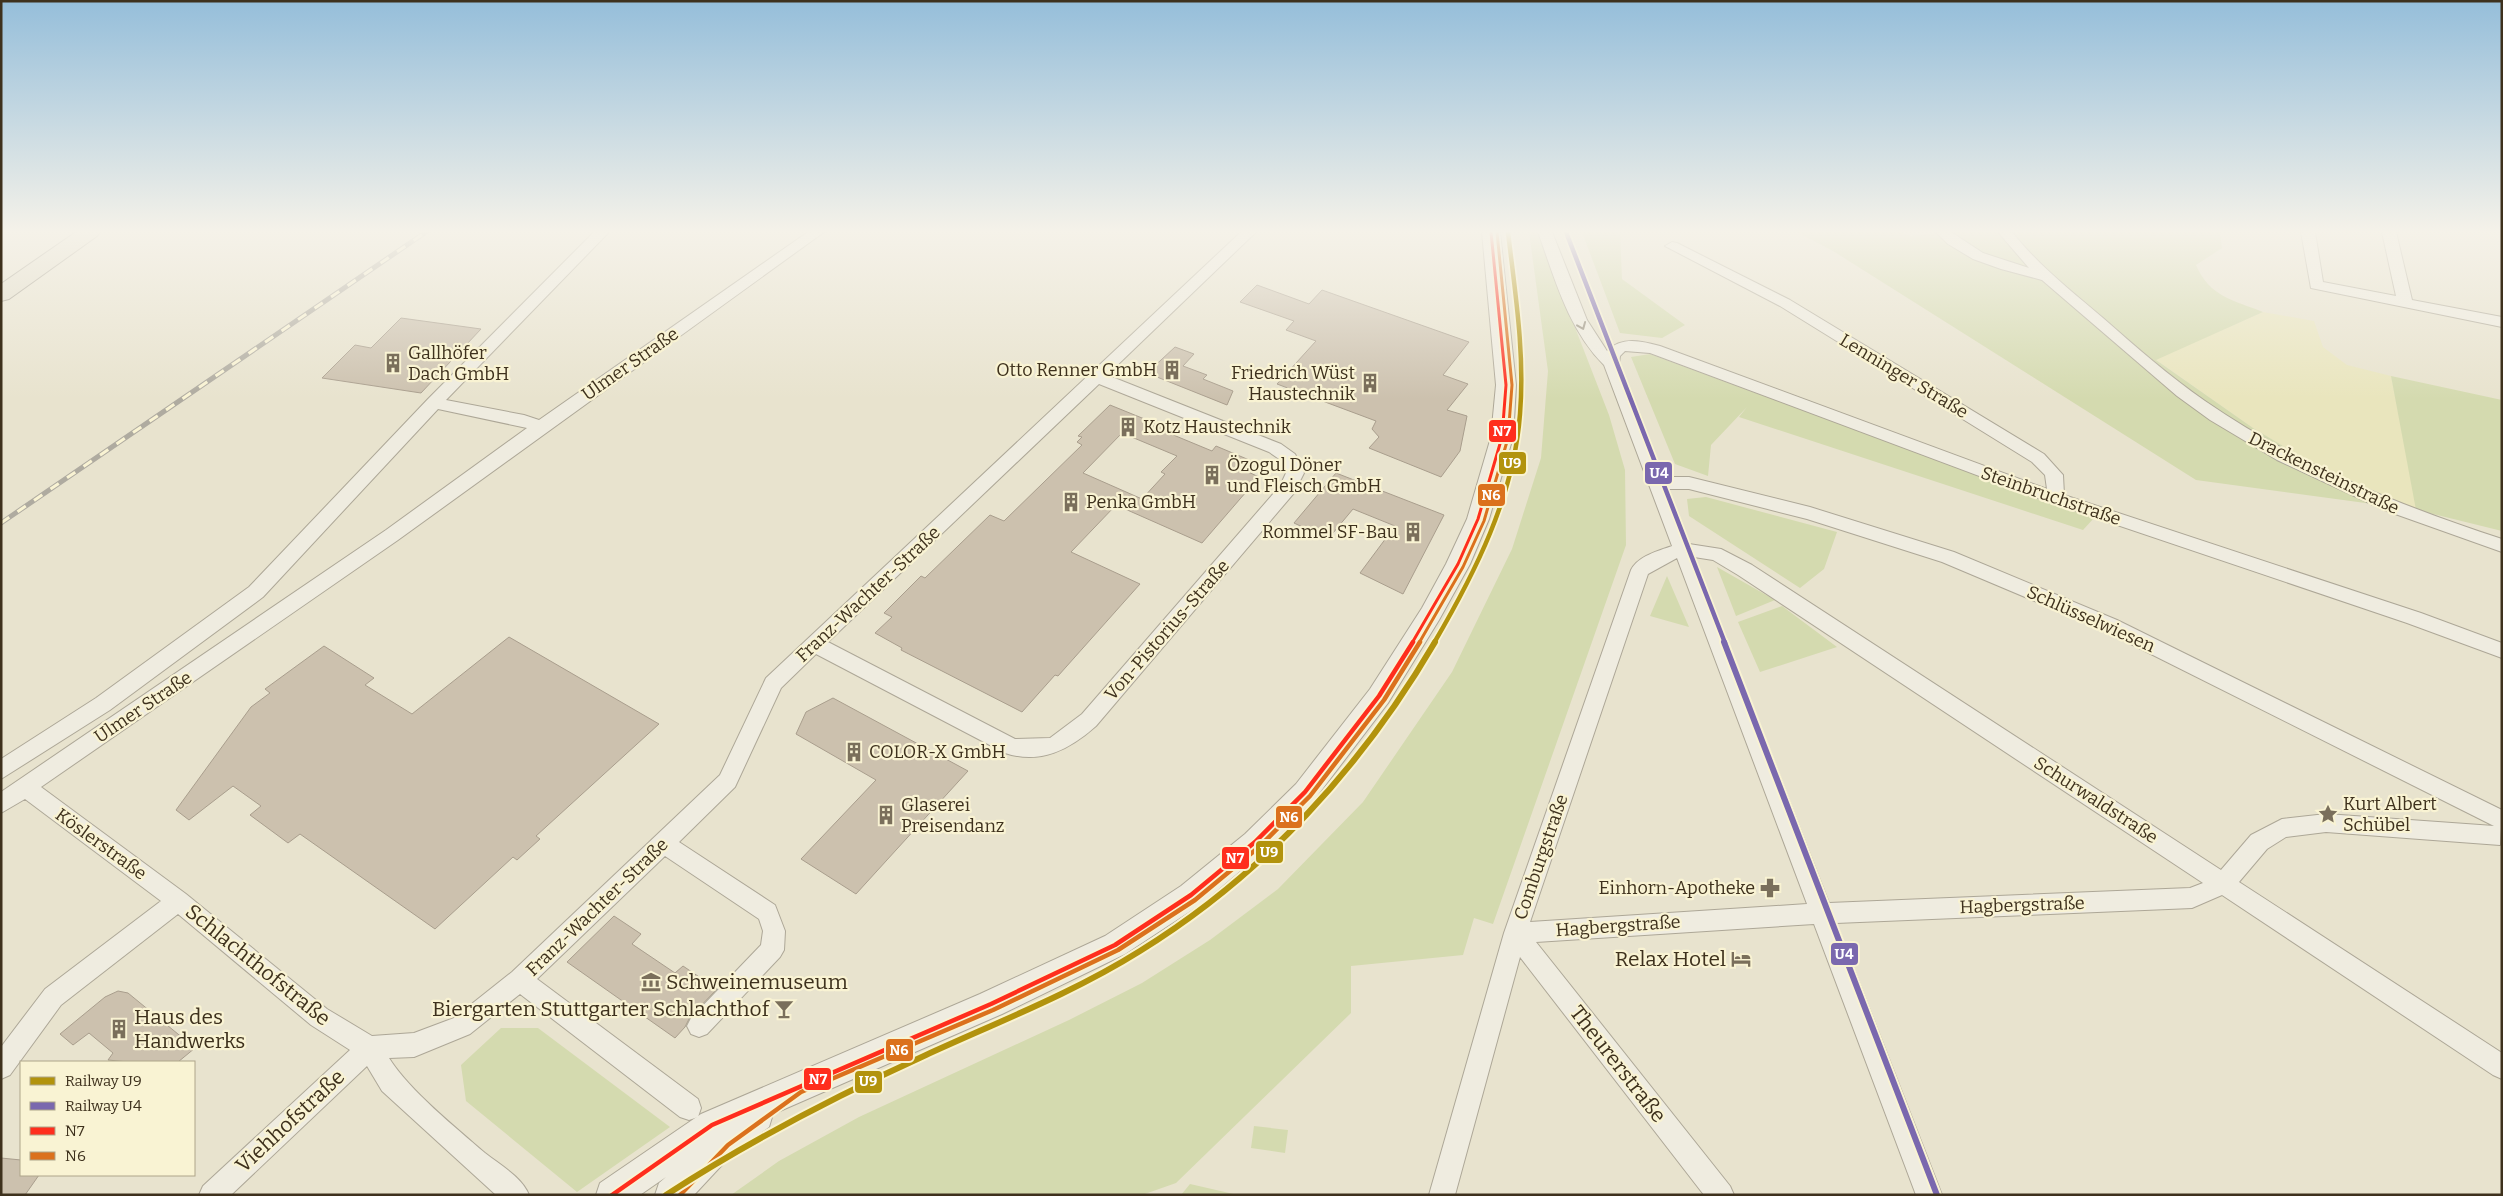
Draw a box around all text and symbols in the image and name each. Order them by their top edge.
one-way arrow [1576,321,1586,330]
street label: Ulmer Straße [577,323,683,405]
street label: Lenninger Straße [1836,329,1972,423]
place label: Gallhöfer Dach GmbH [408,342,509,385]
building icon: Gallhöfer Dach GmbH [382,352,404,374]
place label: Otto Renner GmbH [996,359,1157,381]
building icon: Otto Renner GmbH [1161,359,1183,381]
place label: Friedrich Wüst Haustechnik [1231,362,1356,405]
building icon: Friedrich Wüst Haustechnik [1359,372,1381,394]
building icon: Kotz Haustechnik [1117,416,1139,438]
place label: Kotz Haustechnik [1143,416,1292,438]
line badge: N7 [1488,419,1517,443]
text: N7 [1493,423,1512,440]
street label: Drackensteinstraße [2245,427,2403,519]
line badge: U9 [1498,451,1527,475]
place label: Özogul Döner und Fleisch GmbH [1227,454,1382,497]
text: U9 [1503,455,1521,472]
line badge: U4 [1644,461,1673,485]
street label: Steinbruchstraße [1978,462,2124,530]
building icon: Özogul Döner und Fleisch GmbH [1201,464,1223,486]
text: U4 [1650,465,1669,482]
line badge: N6 [1477,483,1506,507]
text: N6 [1481,487,1501,504]
building icon: Penka GmbH [1060,491,1082,513]
place label: Penka GmbH [1086,491,1196,513]
street label: Franz-Wachter-Straße [791,521,945,667]
place label: Rommel SF-Bau [1262,521,1398,543]
building icon: Rommel SF-Bau [1402,521,1424,543]
street label: Von-Pistorius-Straße [1100,555,1234,705]
street label: Schlüsselwiesen [2023,581,2159,657]
street label: Ulmer Straße [90,666,196,748]
building icon: COLOR-X GmbH [843,741,865,763]
place label: COLOR-X GmbH [869,741,1006,763]
street label: Schurwaldstraße [2030,752,2162,848]
street label: Comburgstraße [1509,791,1573,923]
place label: Kurt Albert Schübel [2343,793,2437,836]
place label: Glaserei Preisendanz [901,794,1004,837]
place icon: Kurt Albert Schübel [2317,803,2339,825]
street label: Köslerstraße [51,804,151,884]
building icon: Glaserei Preisendanz [875,804,897,826]
line badge: N6 [1275,805,1303,829]
text: N6 [1279,809,1299,826]
street label: Franz-Wachter-Straße [521,833,673,981]
line badge: U9 [1255,840,1284,864]
text: U9 [1260,844,1278,861]
line badge: N7 [1221,846,1250,870]
text: N7 [1226,850,1245,867]
place label: Einhorn-Apotheke [1599,877,1755,899]
pharmacy icon: Einhorn-Apotheke [1759,877,1781,899]
street label: Hagbergstraße [1959,892,2085,918]
street label: Schlachthofstraße [180,899,336,1031]
street label: Hagbergstraße [1555,911,1681,941]
line badge: U4 [1830,942,1859,966]
place label: Relax Hotel [1615,946,1726,972]
text: U4 [1835,946,1854,963]
hotel icon: Relax Hotel [1730,948,1752,970]
place label: Schweinemuseum [666,969,848,995]
museum icon: Schweinemuseum [640,971,662,993]
place label: Biergarten Stuttgarter Schlachthof [432,996,771,1022]
bar icon: Biergarten Stuttgarter Schlachthof [773,998,795,1020]
street label: Theurerstraße [1564,1000,1672,1128]
place label: Haus des Handwerks [134,1004,245,1054]
building icon: Haus des Handwerks [108,1018,130,1040]
line badge: N6 [885,1038,914,1062]
text: N6 [889,1042,909,1059]
legend [20,1061,195,1176]
street label: Viehhofstraße [230,1064,350,1178]
line badge: N7 [803,1067,832,1091]
line badge: U9 [854,1070,883,1094]
text: N7 [809,1071,828,1088]
text: Railway U9 [65,1072,142,1090]
text: U9 [859,1073,877,1090]
text: Railway U4 [65,1097,142,1115]
text: N7 [65,1122,85,1140]
text: N6 [65,1147,86,1165]

